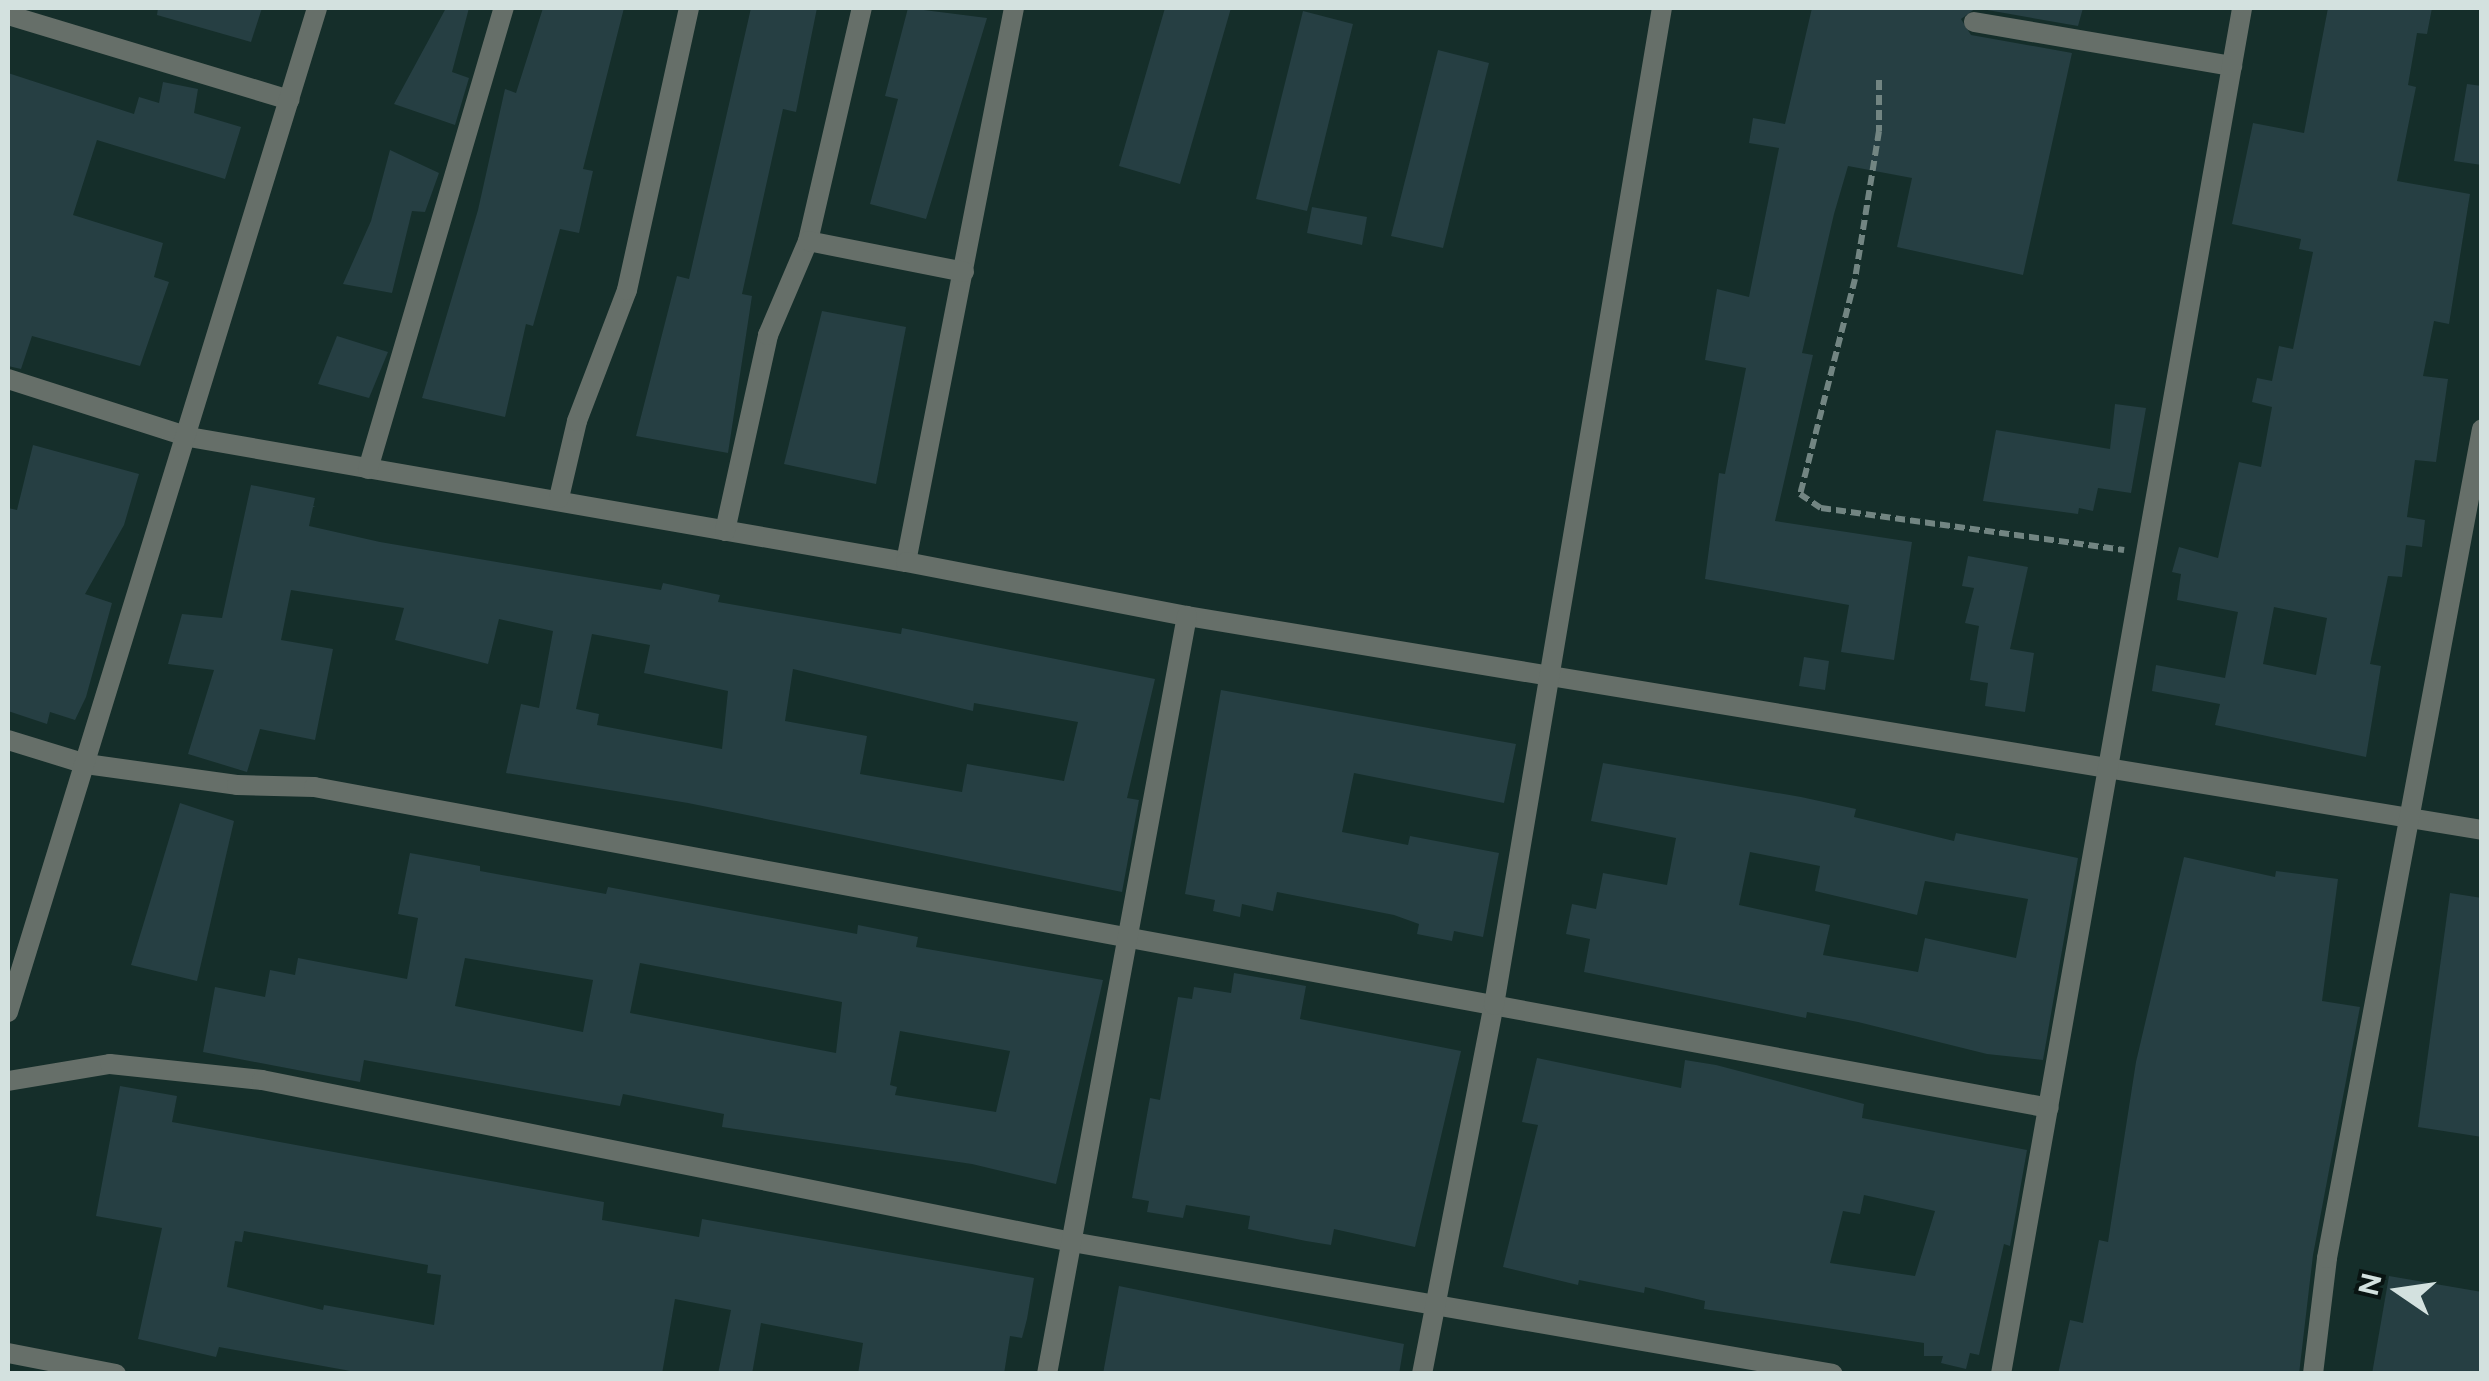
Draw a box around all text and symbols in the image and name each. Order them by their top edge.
north arrow [2349,1241,2449,1341]
text: N [2351,1270,2389,1299]

